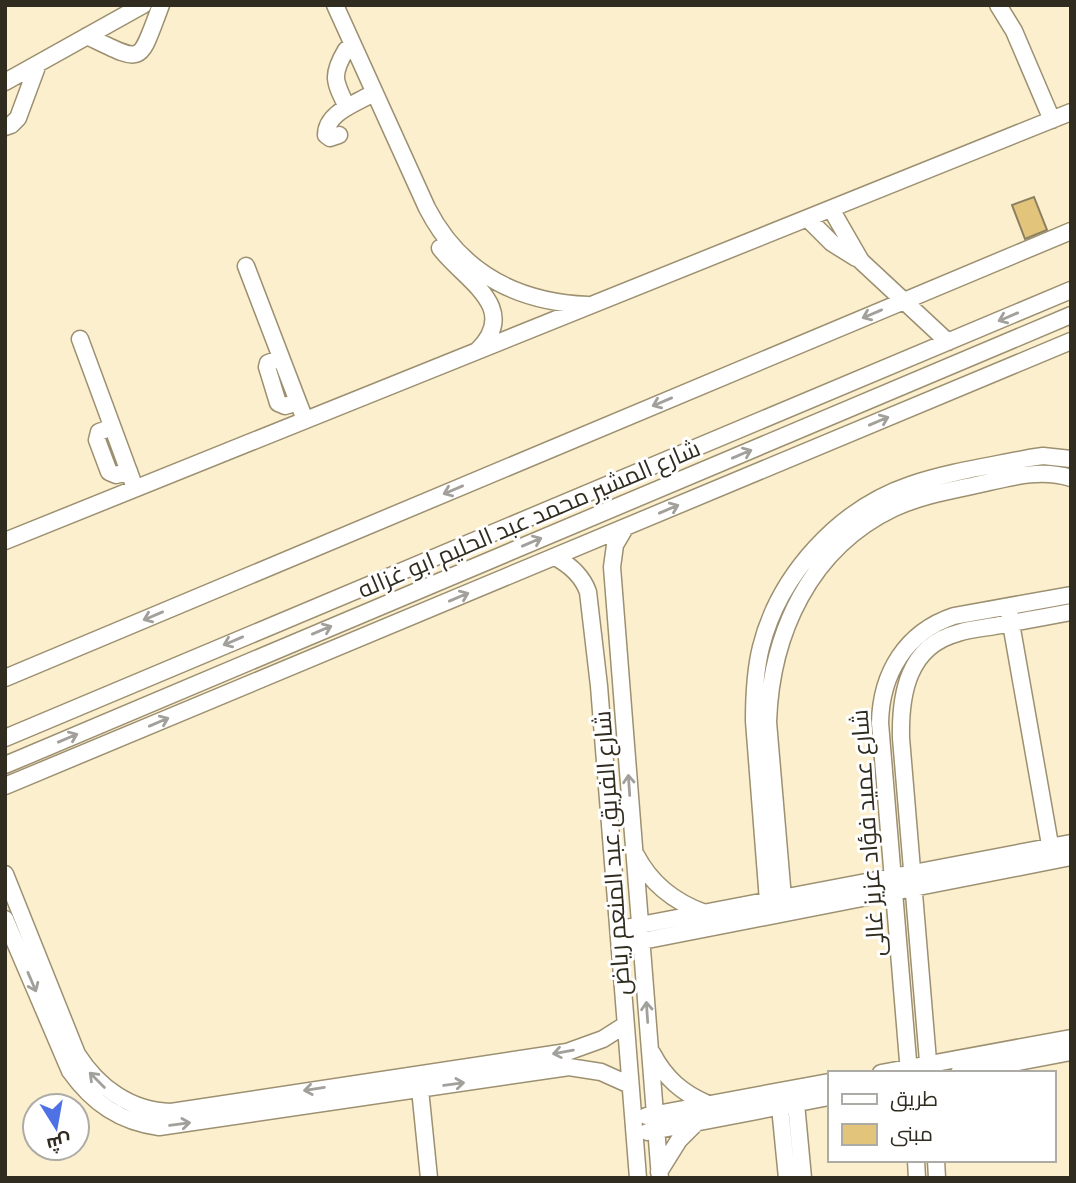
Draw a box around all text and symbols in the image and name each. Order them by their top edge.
one-way arrow [862,308,883,321]
one-way arrow [998,311,1019,324]
one-way arrow [652,396,674,409]
one-way arrow [868,414,889,427]
street label: شارع المشير محمد عبد الحليم ابو غزاله [353,433,705,606]
one-way arrow [731,446,752,459]
one-way arrow [442,484,464,497]
one-way arrow [658,502,679,515]
one-way arrow [521,535,542,548]
one-way arrow [448,589,469,602]
one-way arrow [142,610,164,623]
one-way arrow [311,623,333,636]
one-way arrow [223,635,244,648]
street label: شارع عميد فؤاد عزيز غالى [844,708,893,958]
street label: شارع الفريق عبد المنعم رياض [587,710,638,996]
one-way arrow [147,715,169,728]
one-way arrow [57,731,78,744]
one-way arrow [622,774,635,797]
one-way arrow [26,971,39,992]
one-way arrow [640,1001,653,1024]
one-way arrow [552,1046,575,1059]
one-way arrow [89,1071,106,1088]
legend [828,1071,1055,1162]
one-way arrow [442,1077,465,1090]
one-way arrow [303,1083,326,1096]
text: طريق [890,1086,938,1112]
north arrow [21,1092,91,1162]
one-way arrow [168,1117,191,1130]
text: مبنى [890,1121,933,1147]
text: ش [45,1130,73,1157]

